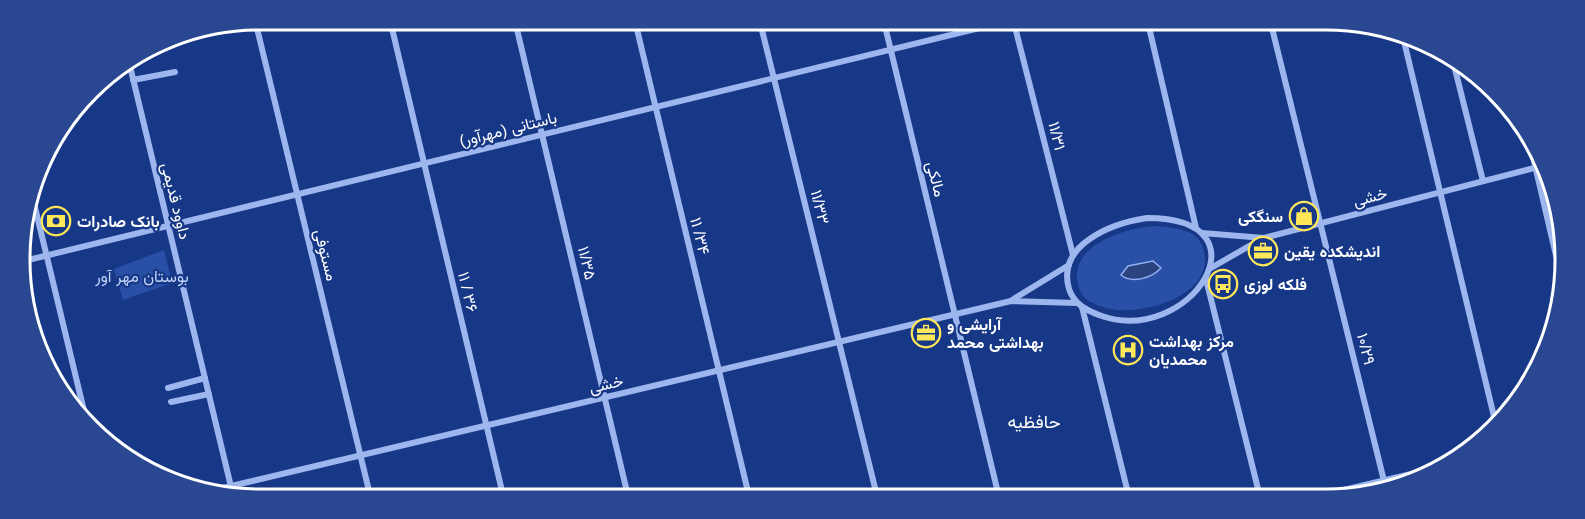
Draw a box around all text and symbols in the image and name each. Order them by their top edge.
street label: باستانی (مهرآور) [458,109,559,151]
street label: ۱۱/۳۱ [1045,120,1069,152]
street label: مالکی [921,160,949,199]
street label: داوود قدیمی [156,161,194,242]
street label: خشی [1351,184,1390,212]
street label: ۱۱/۳۳ [808,188,832,226]
shop icon: سنگکی [1288,200,1320,232]
bank icon: بانک صادرات [40,205,72,237]
place label: سنگکی [1238,208,1283,226]
place label: بانک صادرات [77,213,160,232]
street label: ۱۱ /۳۴ [687,216,713,256]
street label: مستوفی [309,227,341,283]
office icon: اندیشکده یقین [1247,235,1279,267]
place label: اندیشکده یقین [1284,243,1380,261]
street label: ۱۱/۳۵ [575,245,599,281]
park label: بوستان مهر آور [94,268,189,287]
bus stop icon: فلکه لوزی [1207,268,1239,300]
street label: ۱۱ / ۳۶ [455,270,481,314]
place label: فلکه لوزی [1244,276,1307,295]
place label: آرایشی و بهداشتی محمد [947,316,1044,353]
office icon: آرایشی و بهداشتی محمد [910,317,942,349]
street label: ۱۰/۲۹ [1354,331,1378,367]
place label: مرکز بهداشت محمدیان [1149,333,1234,369]
hospital icon: مرکز بهداشت محمدیان [1112,334,1144,366]
street label: خشی [587,372,625,398]
district label: حافظیه [1007,412,1061,432]

